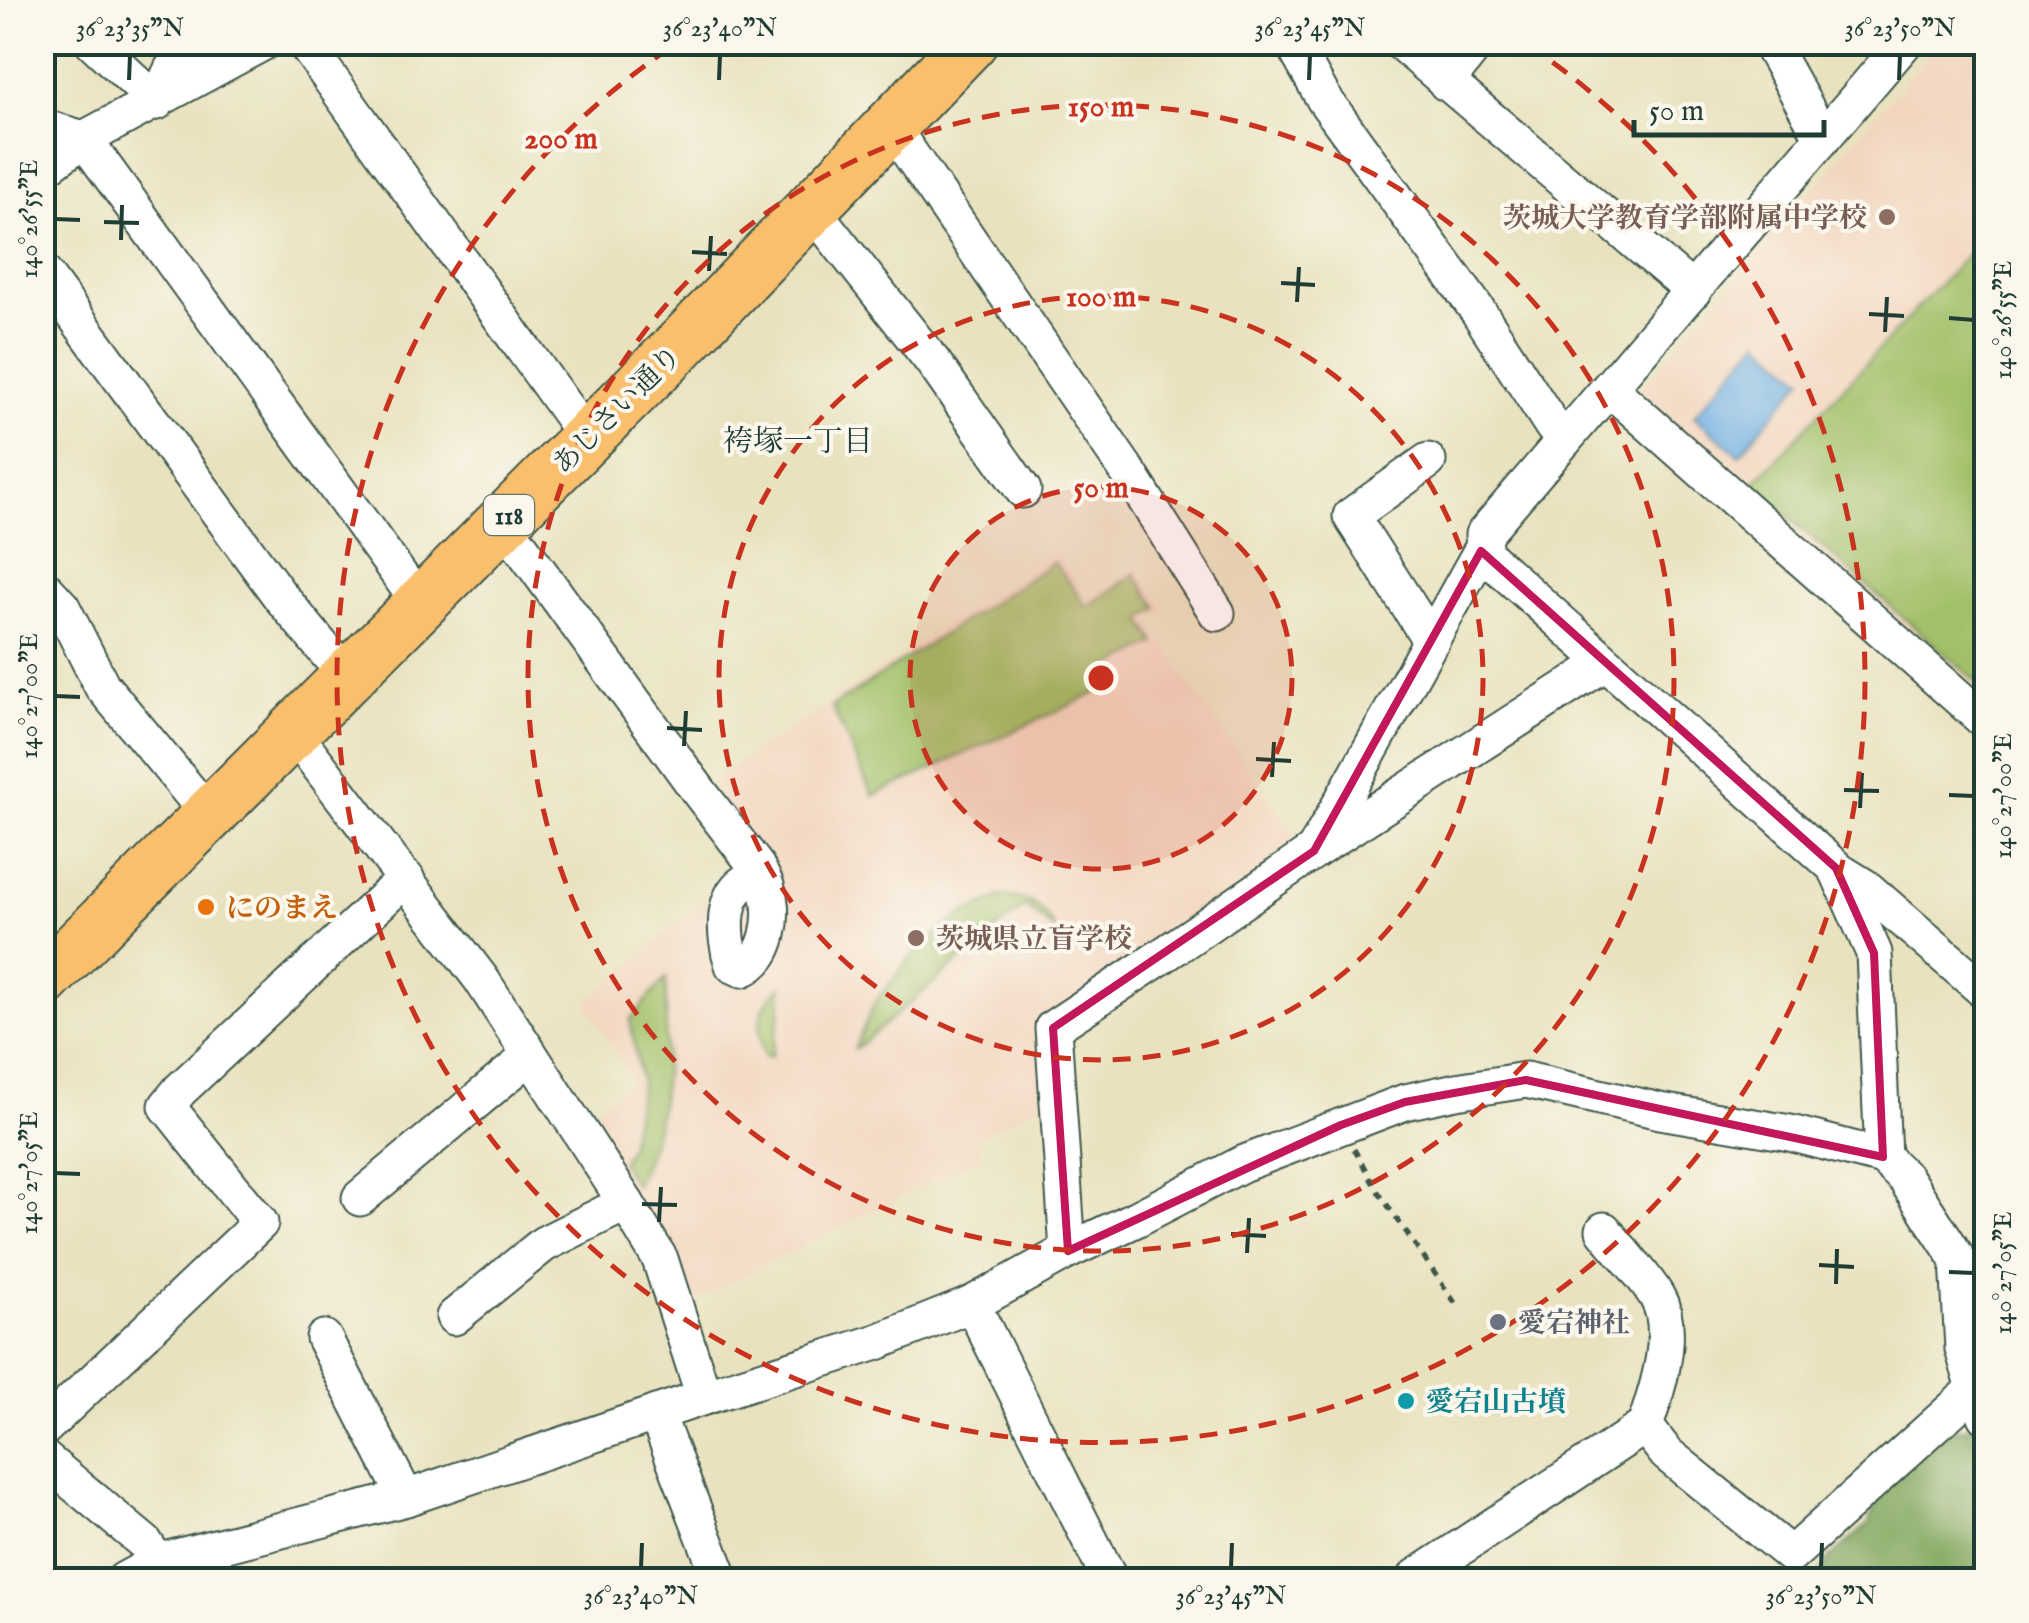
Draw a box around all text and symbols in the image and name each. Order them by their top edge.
text: 36°23'35"N [76,13,184,45]
text: 36°23'40"N [663,13,777,45]
text: 36°23'45"N [1254,13,1366,45]
text: 36°23'50"N [1844,13,1956,45]
scale bar [1634,75,1824,137]
text: 150 m [1068,89,1134,127]
text: 50 m [1649,93,1704,131]
text: 200 m [524,121,598,159]
text: 140°26'55"E [14,160,46,278]
place label: 茨城大学教育学部附属中学校 [1503,202,1867,237]
marker: 茨城大学教育学部附属中学校 [1876,206,1898,228]
text: 140°26'55"E [1988,261,2020,379]
text: 100 m [1066,279,1136,317]
street label: あじさい通り [546,339,690,483]
district label: 袴塚一丁目 [723,424,873,462]
text: 50 m [1073,470,1129,508]
road number: 118 [484,495,534,535]
text: 140°27'00"E [14,633,46,759]
centre of rings [1083,660,1119,696]
text: 140°27'00"E [1988,733,2020,859]
place label: にのまえ [226,892,338,927]
marker: にのまえ [195,896,217,918]
place label: 茨城県立盲学校 [936,923,1132,958]
marker: 茨城県立盲学校 [905,927,927,949]
text: 140°27'05"E [14,1112,46,1234]
text: 140°27'05"E [1988,1212,2020,1334]
place label: 愛宕神社 [1518,1307,1630,1342]
marker: 愛宕神社 [1487,1311,1509,1333]
place label: 愛宕山古墳 [1426,1386,1566,1421]
marker: 愛宕山古墳 [1395,1390,1417,1412]
text: 36°23'40"N [584,1581,698,1613]
text: 36°23'45"N [1175,1581,1287,1613]
text: 36°23'50"N [1765,1581,1877,1613]

